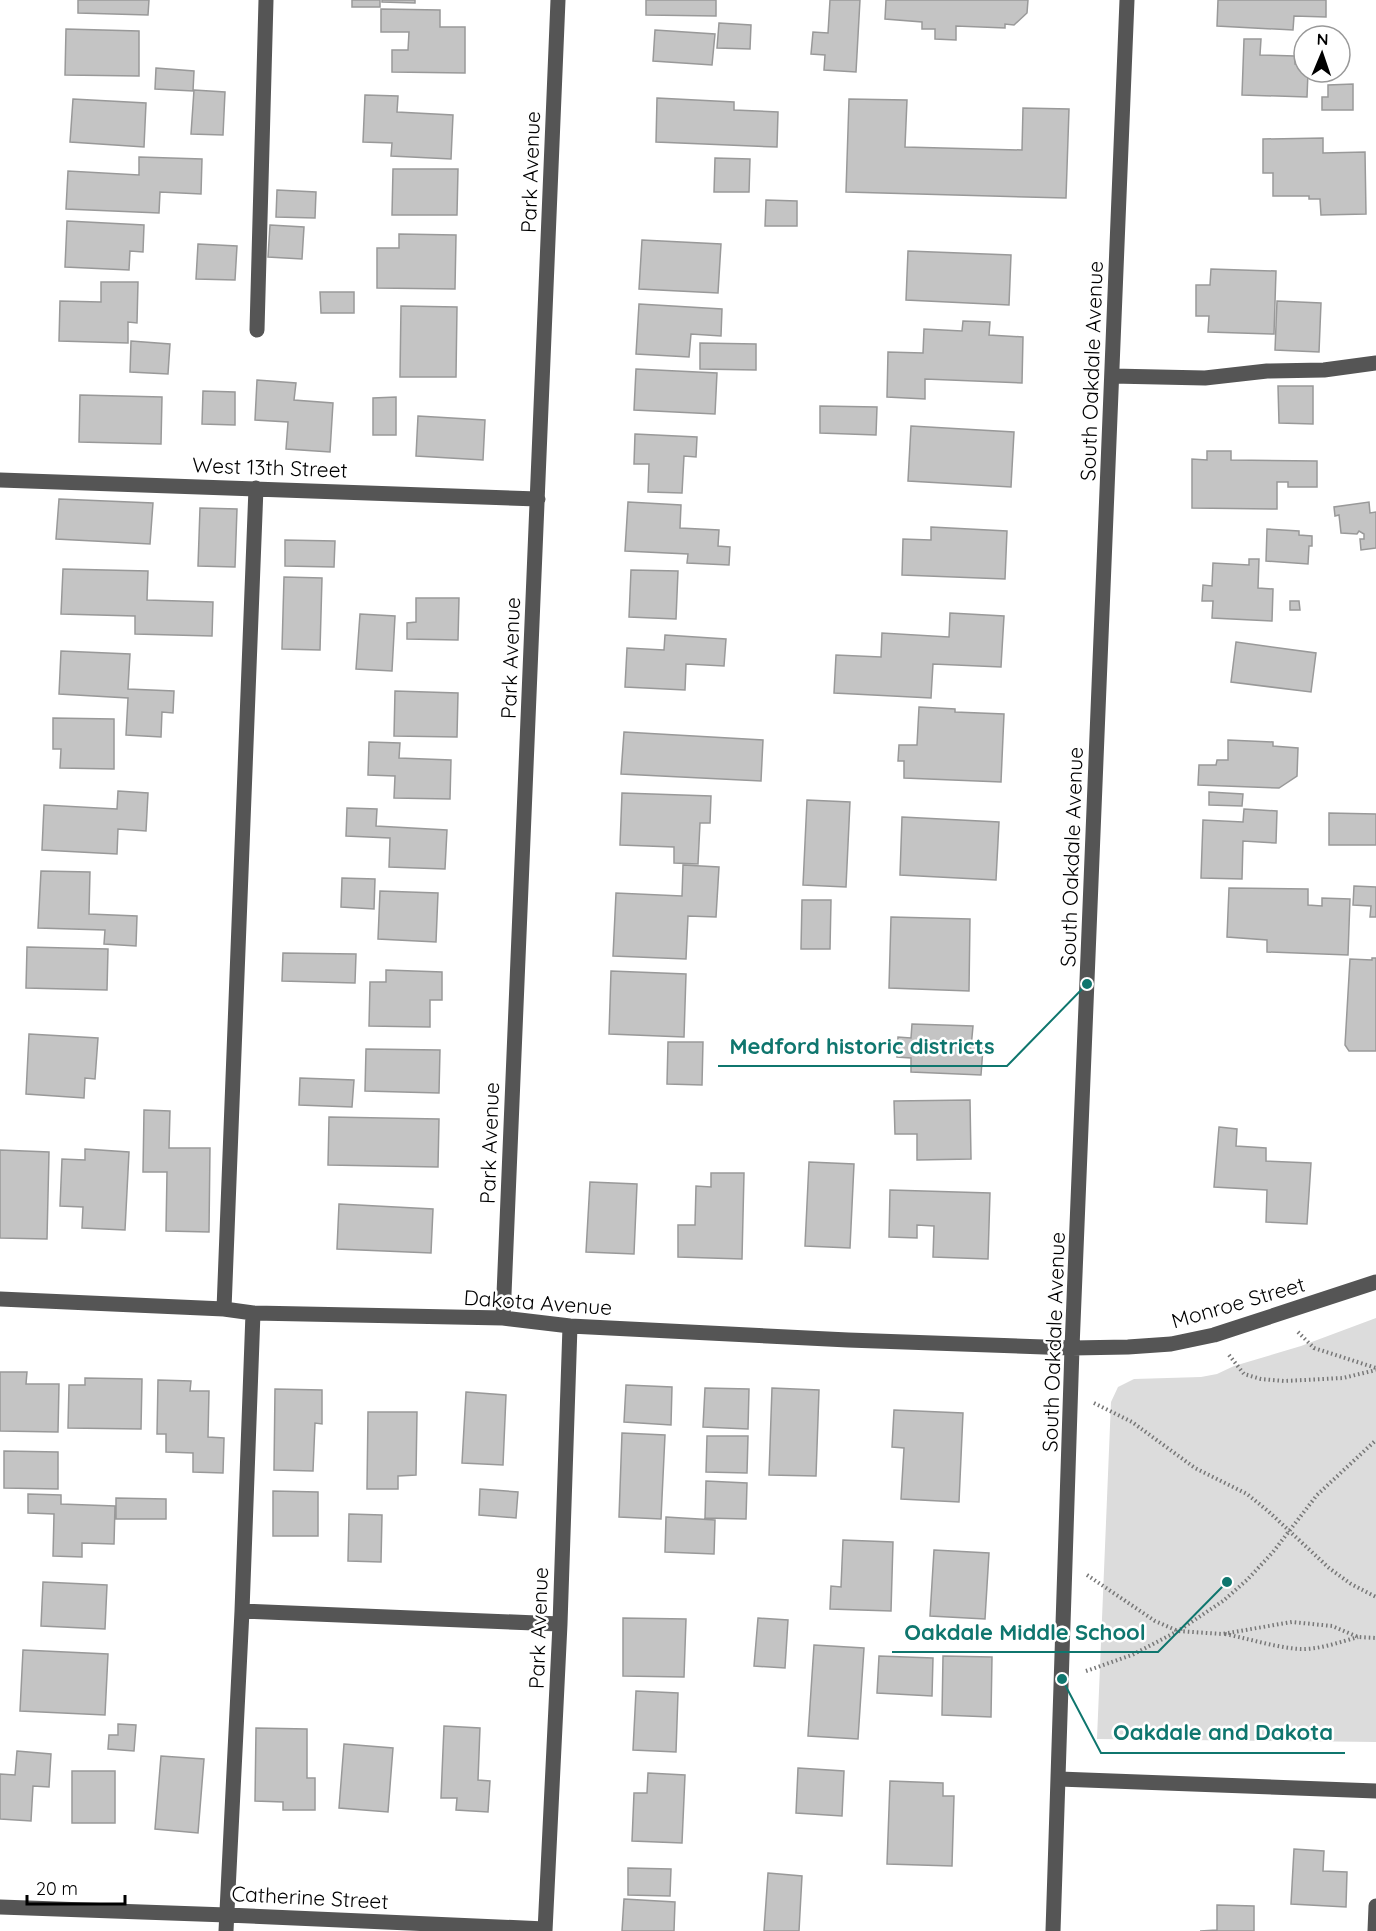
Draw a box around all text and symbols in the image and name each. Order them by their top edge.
north arrow [1292,24,1352,84]
text: N [1316,29,1329,49]
street label: Park Avenue [515,111,545,233]
street label: South Oakdale Avenue [1074,260,1108,482]
street label: West 13th Street [192,451,348,483]
street label: Park Avenue [495,597,525,719]
street label: South Oakdale Avenue [1054,746,1088,968]
callout: Medford historic districts [718,1026,1007,1066]
text: Medford historic districts [729,1032,995,1060]
street label: Park Avenue [474,1082,504,1204]
street label: South Oakdale Avenue [1036,1231,1070,1453]
street label: Monroe Street [1168,1271,1308,1333]
street label: Dakota Avenue [463,1284,613,1320]
street label: Park Avenue [523,1567,553,1689]
callout: Oakdale Middle School [892,1612,1158,1652]
text: Oakdale Middle School [904,1618,1146,1646]
callout: Oakdale and Dakota [1101,1713,1345,1753]
text: Oakdale and Dakota [1113,1718,1333,1746]
scale bar [27,1868,124,1906]
text: 20 m [36,1877,78,1900]
street label: Catherine Street [231,1880,389,1914]

